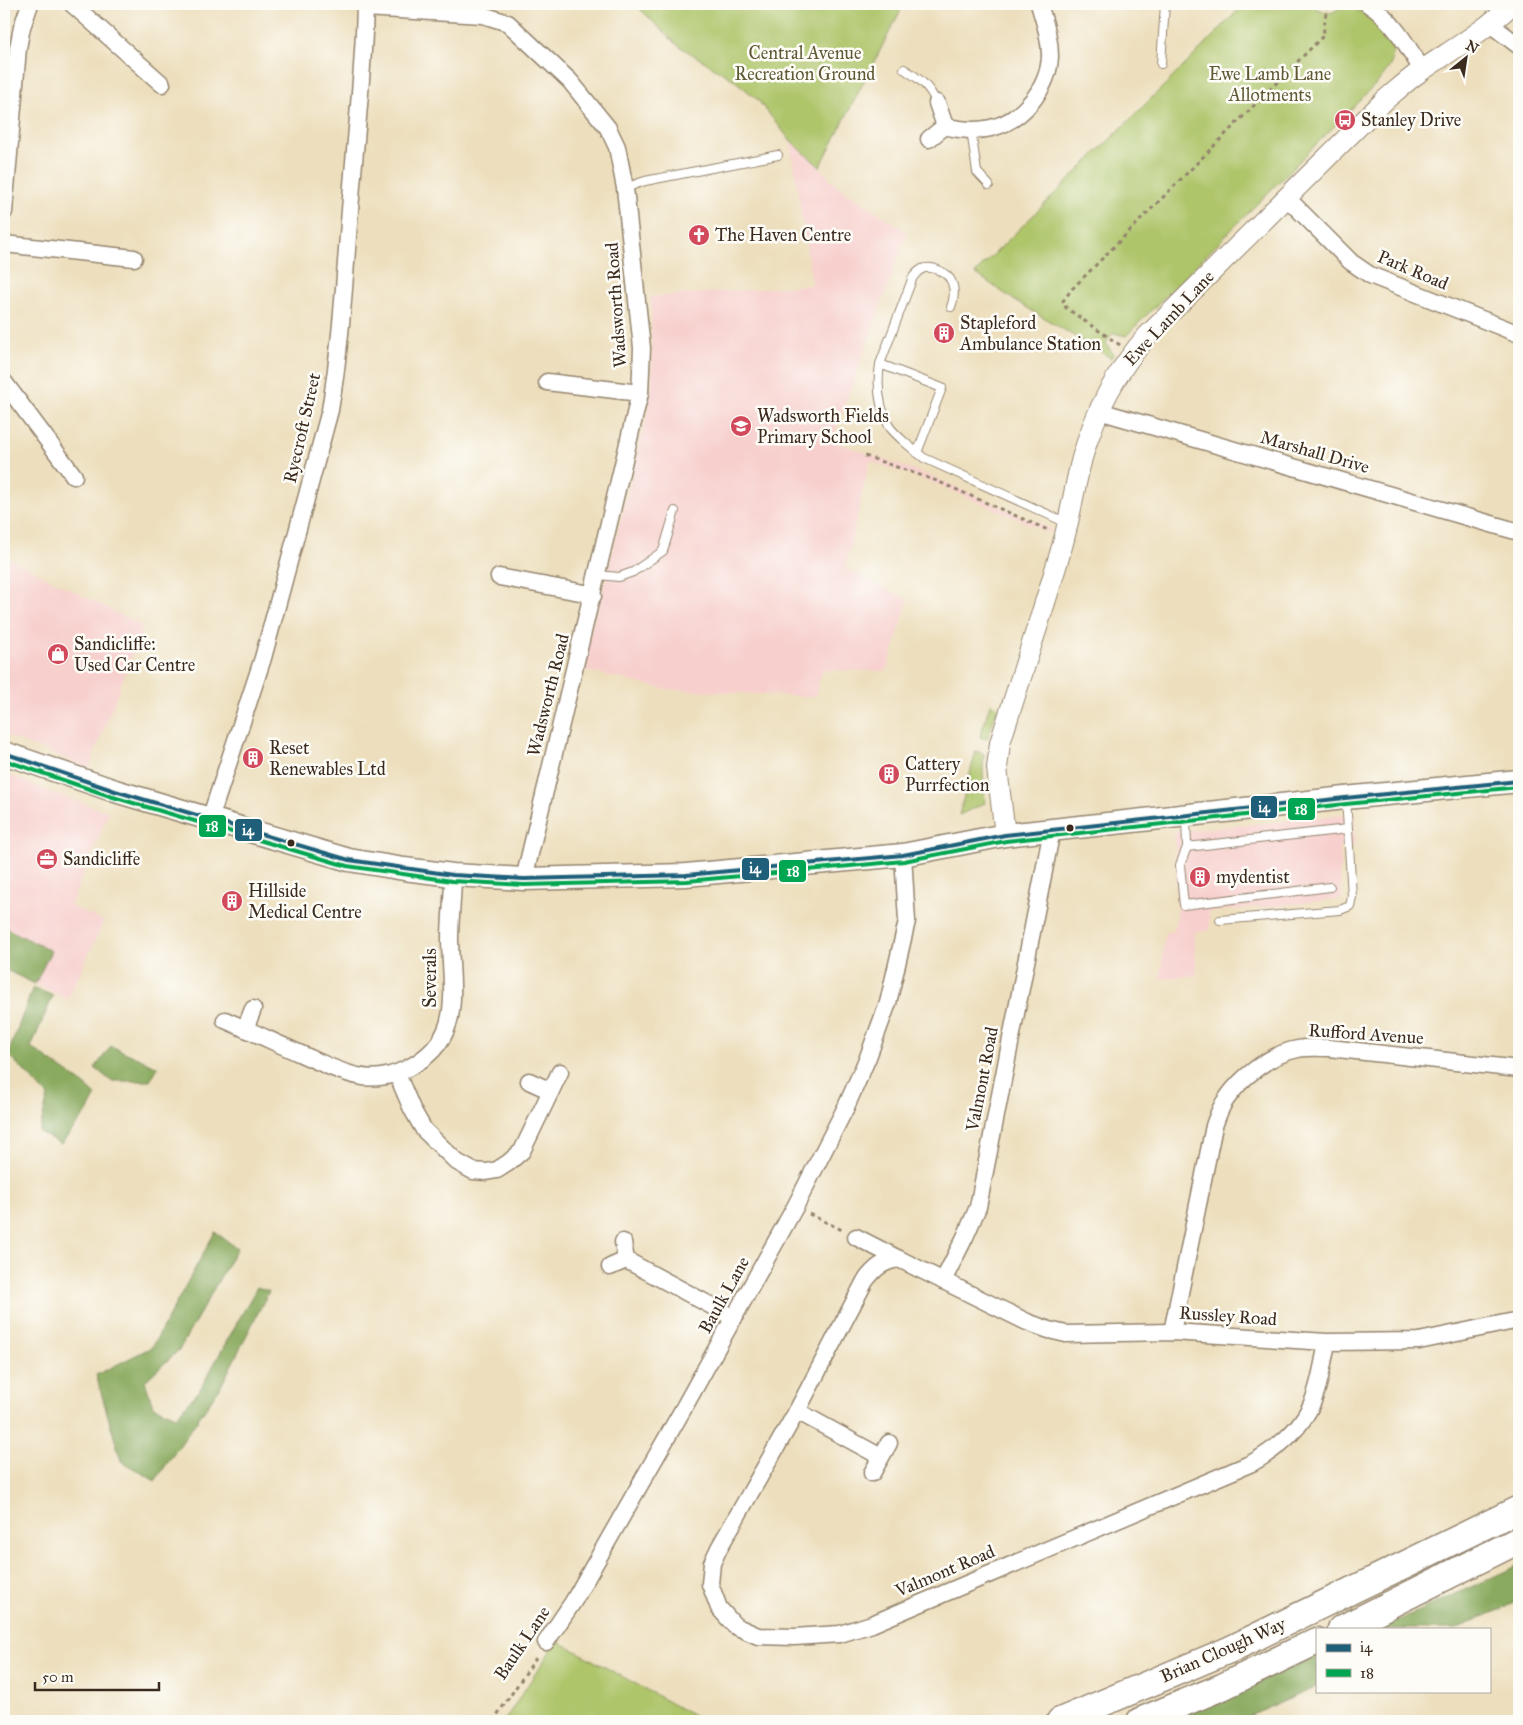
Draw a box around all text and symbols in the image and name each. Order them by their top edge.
north arrow [1440,32,1490,82]
text: N [1463,37,1482,58]
park label: Central Avenue Recreation Ground [735,42,875,85]
park label: Ewe Lamb Lane Allotments [1209,63,1331,106]
bus stop icon: Stanley Drive [1333,108,1357,132]
place label: Stanley Drive [1361,109,1461,131]
church icon: The Haven Centre [687,223,711,247]
place label: The Haven Centre [715,224,851,246]
street label: Wadsworth Road [601,242,631,368]
street label: Park Road [1374,245,1452,295]
street label: Ewe Lamb Lane [1119,266,1219,370]
place label: Stapleford Ambulance Station [959,312,1101,355]
building icon: Stapleford Ambulance Station [932,321,956,345]
street label: Ryecroft Street [279,370,326,485]
place label: Wadsworth Fields Primary School [757,405,889,448]
school or university icon: Wadsworth Fields Primary School [729,414,753,438]
street label: Marshall Drive [1258,426,1372,478]
street label: Wadsworth Road [522,631,574,759]
place label: Sandicliffe: Used Car Centre [74,633,195,676]
shop icon: Sandicliffe: Used Car Centre [46,642,70,666]
place label: Reset Renewables Ltd [269,737,386,780]
building icon: Reset Renewables Ltd [241,746,265,770]
place label: Cattery Purrfection [905,753,990,796]
building icon: Cattery Purrfection [877,762,901,786]
line badge: i4 [1250,795,1278,819]
line badge: 18 [1287,797,1316,821]
text: i4 [1258,799,1271,817]
text: 18 [1295,801,1307,818]
line badge: 18 [198,814,227,838]
text: 18 [206,818,218,835]
line badge: i4 [234,818,263,842]
text: i4 [242,822,255,840]
unlabelled marker [1065,823,1075,833]
unlabelled marker [286,838,296,848]
office icon: Sandicliffe [35,847,59,871]
place label: Sandicliffe [63,848,140,870]
line badge: i4 [741,857,770,881]
line badge: 18 [778,859,807,883]
text: i4 [749,860,762,878]
text: 18 [787,863,799,880]
building icon: mydentist [1188,865,1212,889]
place label: mydentist [1216,866,1290,888]
place label: Hillside Medical Centre [248,880,362,923]
building icon: Hillside Medical Centre [220,889,244,913]
street label: Severals [419,948,441,1008]
street label: Rufford Avenue [1308,1019,1424,1049]
street label: Valmont Road [961,1025,1003,1134]
street label: Baulk Lane [694,1253,754,1337]
street label: Russley Road [1178,1302,1278,1330]
street label: Valmont Road [891,1540,998,1602]
street label: Baulk Lane [489,1602,555,1684]
street label: Brian Clough Way [1157,1612,1290,1688]
legend [1316,1628,1490,1692]
text: i4 [1360,1638,1373,1656]
scale bar [35,1660,159,1692]
text: 18 [1360,1664,1374,1682]
text: 50 m [42,1668,74,1686]

